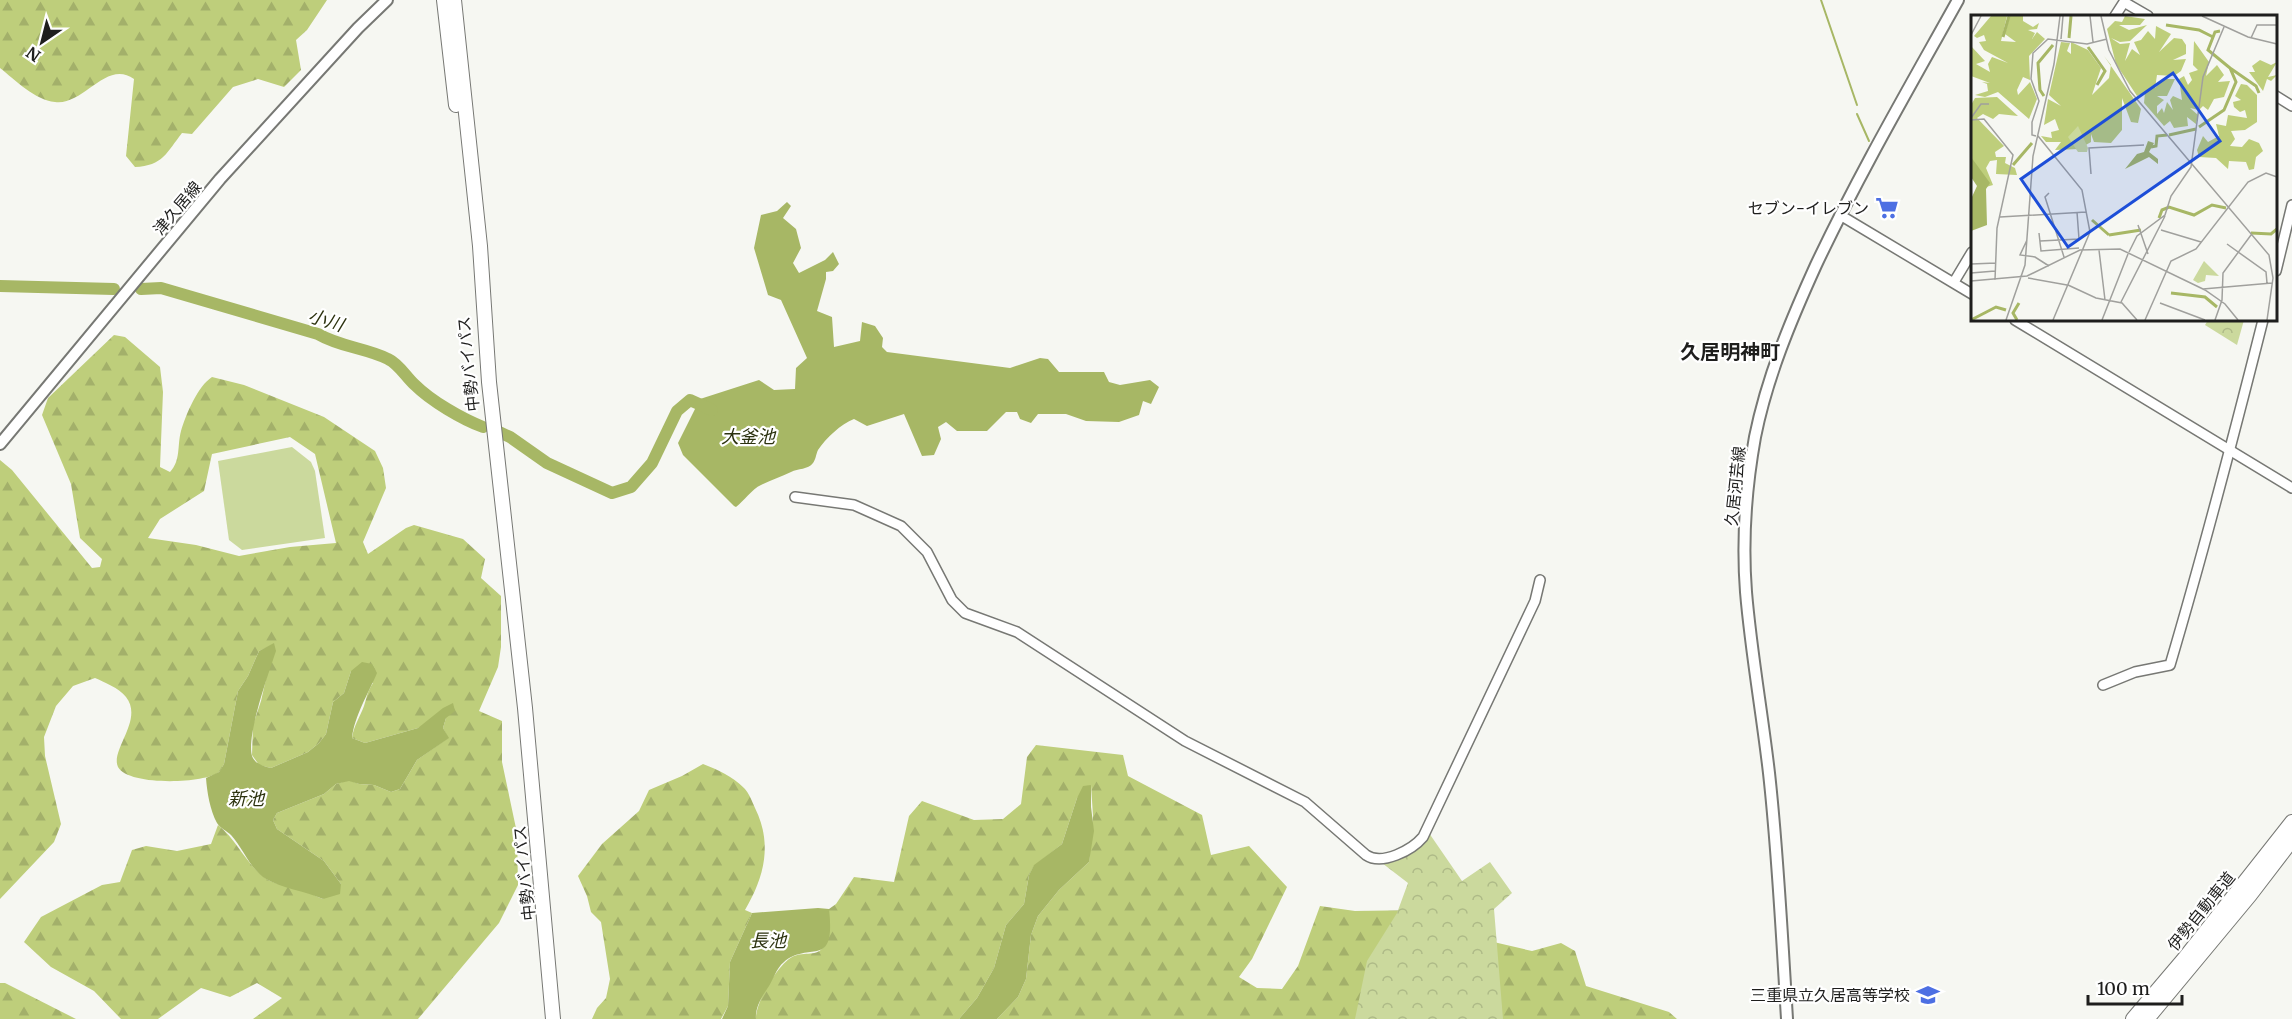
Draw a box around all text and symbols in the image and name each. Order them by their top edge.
north arrow [12,12,72,72]
inset map [1971,15,2277,321]
text: N [22,42,44,66]
street label: 津久居線 [149,177,205,239]
supermarket icon: セブン-イレブン [1874,195,1900,221]
place label: セブン-イレブン [1748,198,1869,218]
water label: 小川 [305,304,348,337]
street label: 中勢バイパス [453,315,483,413]
district label: 久居明神町 [1680,339,1780,364]
water label: 大釜池 [721,425,777,448]
street label: 久居河芸線 [1721,445,1749,527]
water label: 新池 [228,787,266,810]
street label: 中勢バイパス [509,824,539,922]
street label: 伊勢自動車道 [2163,867,2239,955]
water label: 長池 [750,929,788,952]
scale bar [2088,968,2182,1006]
text: 100 m [2097,977,2150,1000]
school or university icon: 三重県立久居高等学校 [1915,982,1941,1008]
place label: 三重県立久居高等学校 [1750,985,1910,1005]

